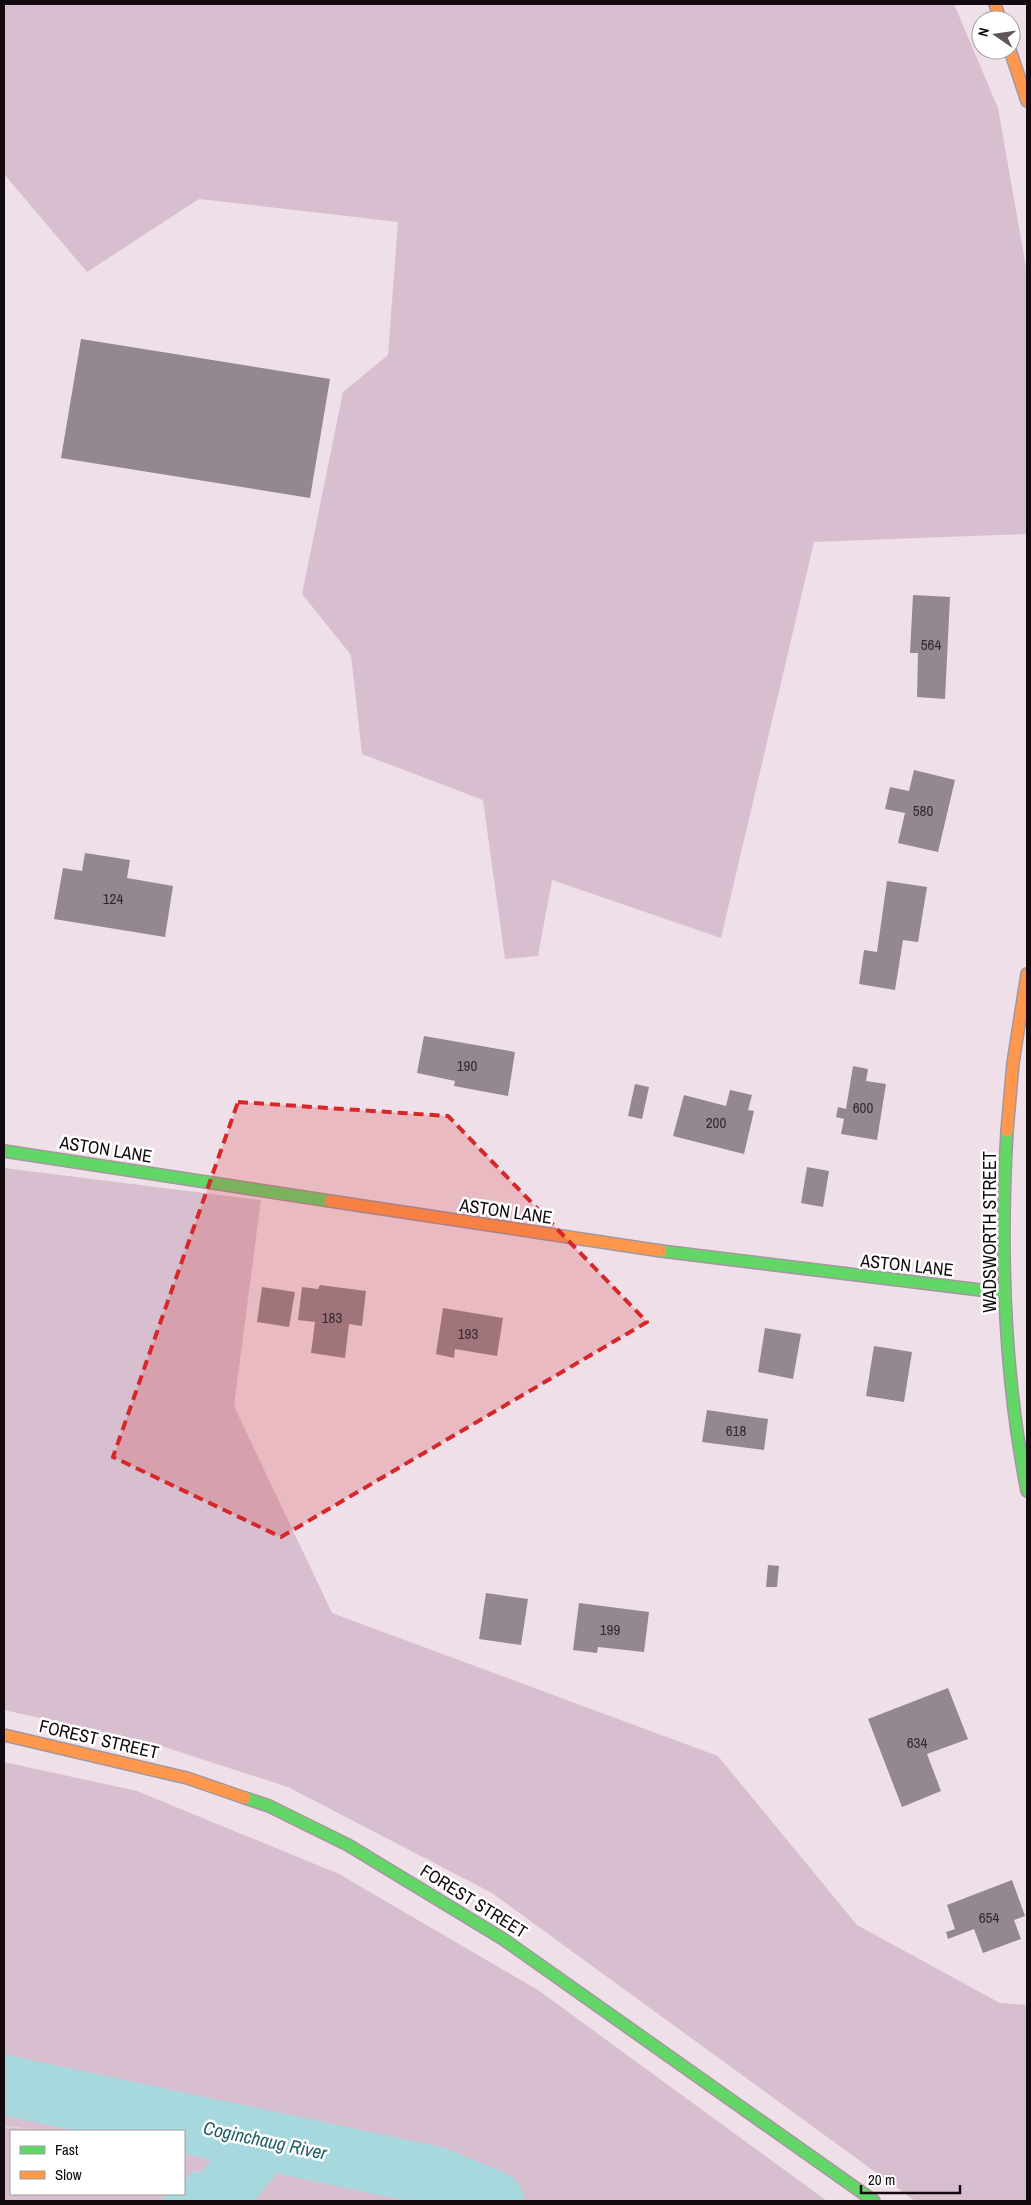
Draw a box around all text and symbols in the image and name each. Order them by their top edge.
north arrow [971,10,1021,60]
text: N [974,26,993,38]
house number: 564 [921,634,941,655]
house number: 580 [913,800,933,821]
house number: 124 [103,888,123,909]
house number: 190 [457,1055,477,1076]
house number: 600 [853,1097,873,1118]
house number: 200 [706,1112,726,1133]
street label: ASTON LANE [57,1129,154,1169]
street label: WADSWORTH STREET [977,1151,1002,1313]
street label: ASTON LANE [457,1192,554,1230]
street label: ASTON LANE [858,1248,955,1282]
house number: 183 [322,1307,342,1328]
house number: 193 [458,1323,478,1344]
house number: 618 [726,1420,746,1441]
house number: 199 [600,1619,620,1640]
street label: FOREST STREET [37,1713,161,1765]
house number: 634 [907,1732,927,1753]
street label: FOREST STREET [416,1858,532,1944]
house number: 654 [979,1907,999,1928]
water label: Coginchaug River [201,2114,330,2166]
legend [10,2130,185,2195]
text: Fast [55,2139,79,2160]
scale bar [861,2162,960,2194]
text: Slow [55,2164,82,2185]
text: 20 m [868,2169,895,2190]

